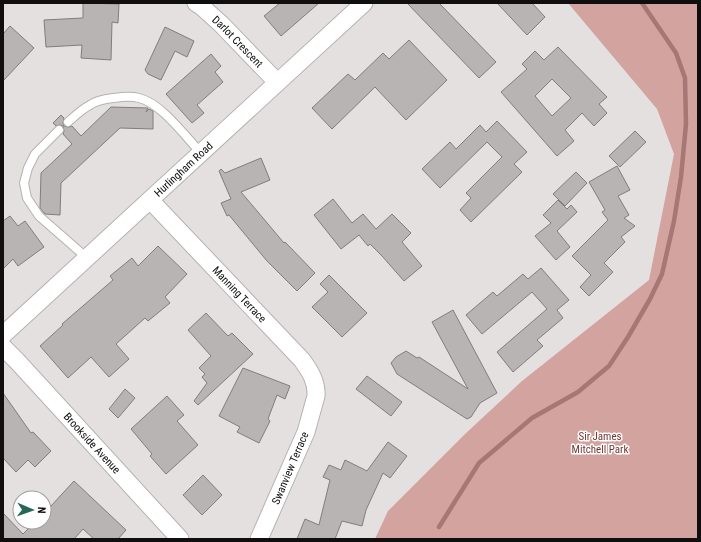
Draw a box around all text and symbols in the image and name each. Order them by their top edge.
street label: Darlot Crescent [209,13,266,71]
street label: Hurlingham Road [152,139,216,200]
street label: Manning Terrace [210,264,269,325]
street label: Brookside Avenue [61,410,123,476]
street label: Swanview Terrace [269,430,312,506]
park label: Sir James Mitchell Park [572,430,628,456]
north arrow [12,490,52,530]
text: N [35,507,48,514]

